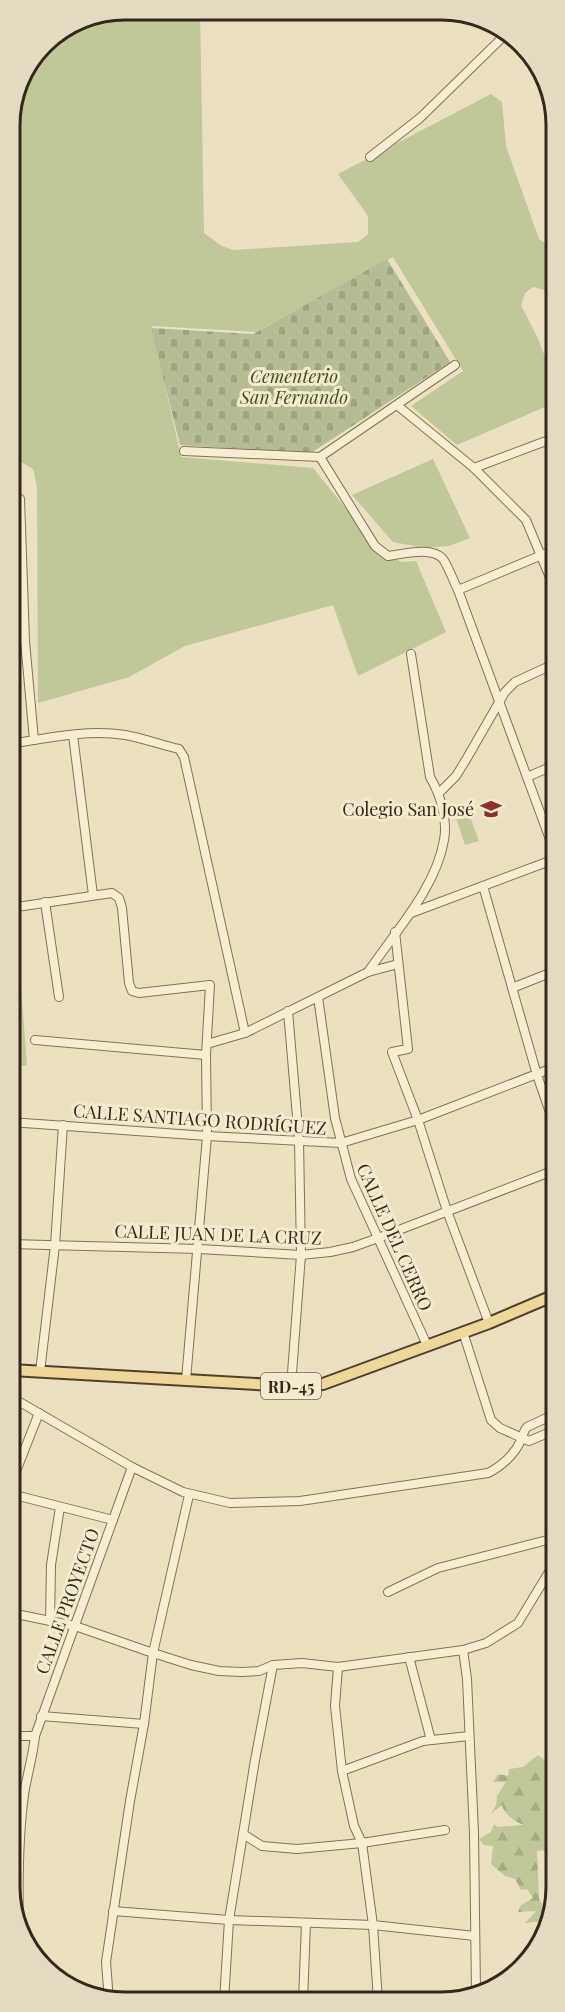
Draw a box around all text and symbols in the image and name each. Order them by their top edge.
park label: Cementerio San Fernando [239,364,348,409]
place label: Colegio San José [342,797,474,821]
school or university icon: Colegio San José [479,797,503,821]
street label: CALLE SANTIAGO RODRÍGUEZ [72,1098,328,1140]
street label: CALLE DEL CERRO [352,1160,438,1314]
street label: CALLE JUAN DE LA CRUZ [114,1218,322,1250]
road number: RD-45 [261,1373,321,1399]
street label: CALLE PROYECTO [29,1525,105,1677]

